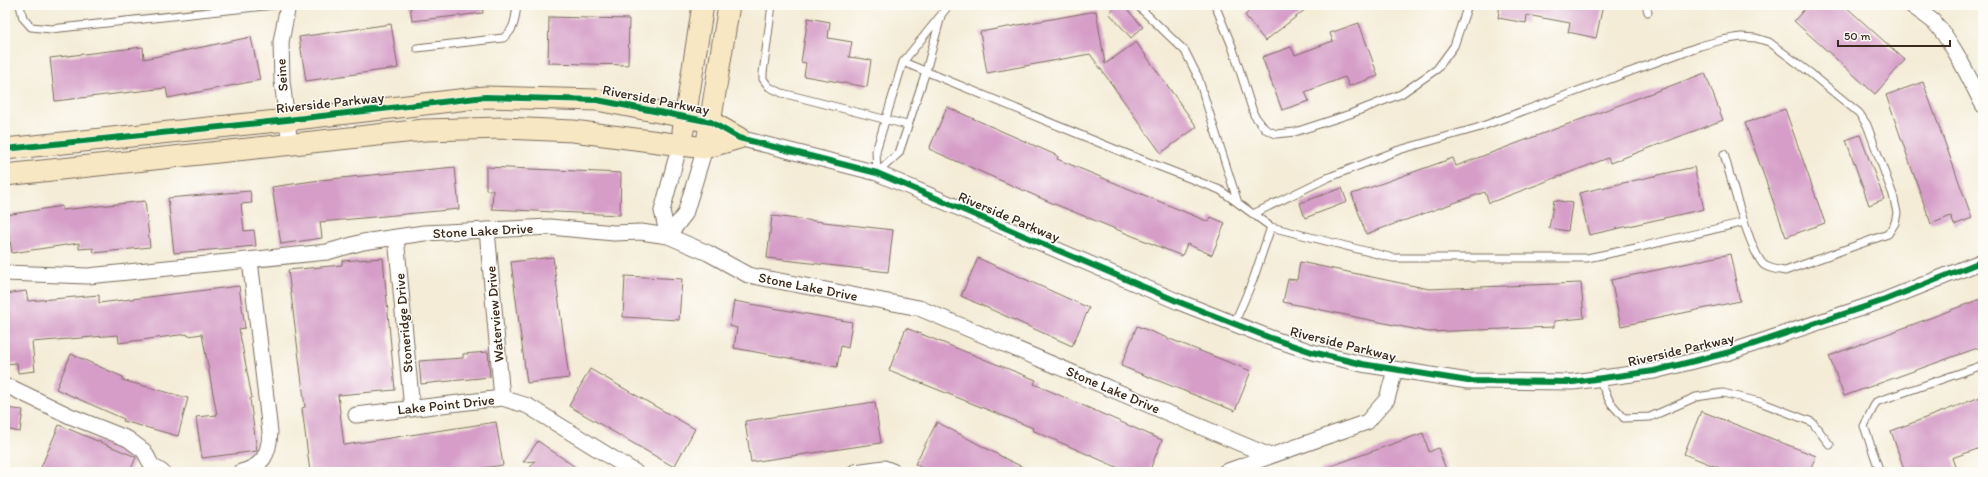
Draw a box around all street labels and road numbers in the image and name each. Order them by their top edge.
street label: Seine [272,58,292,92]
street label: Riverside Parkway [601,81,711,119]
street label: Riverside Parkway [275,89,385,117]
street label: Riverside Parkway [956,188,1063,246]
street label: Stone Lake Drive [432,220,534,242]
street label: Waterview Drive [482,265,508,363]
street label: Stone Lake Drive [757,269,859,305]
street label: Stoneridge Drive [391,272,417,373]
street label: Riverside Parkway [1288,323,1398,365]
street label: Riverside Parkway [1626,329,1736,370]
street label: Stone Lake Drive [1063,363,1163,418]
street label: Lake Point Drive [397,391,496,419]

